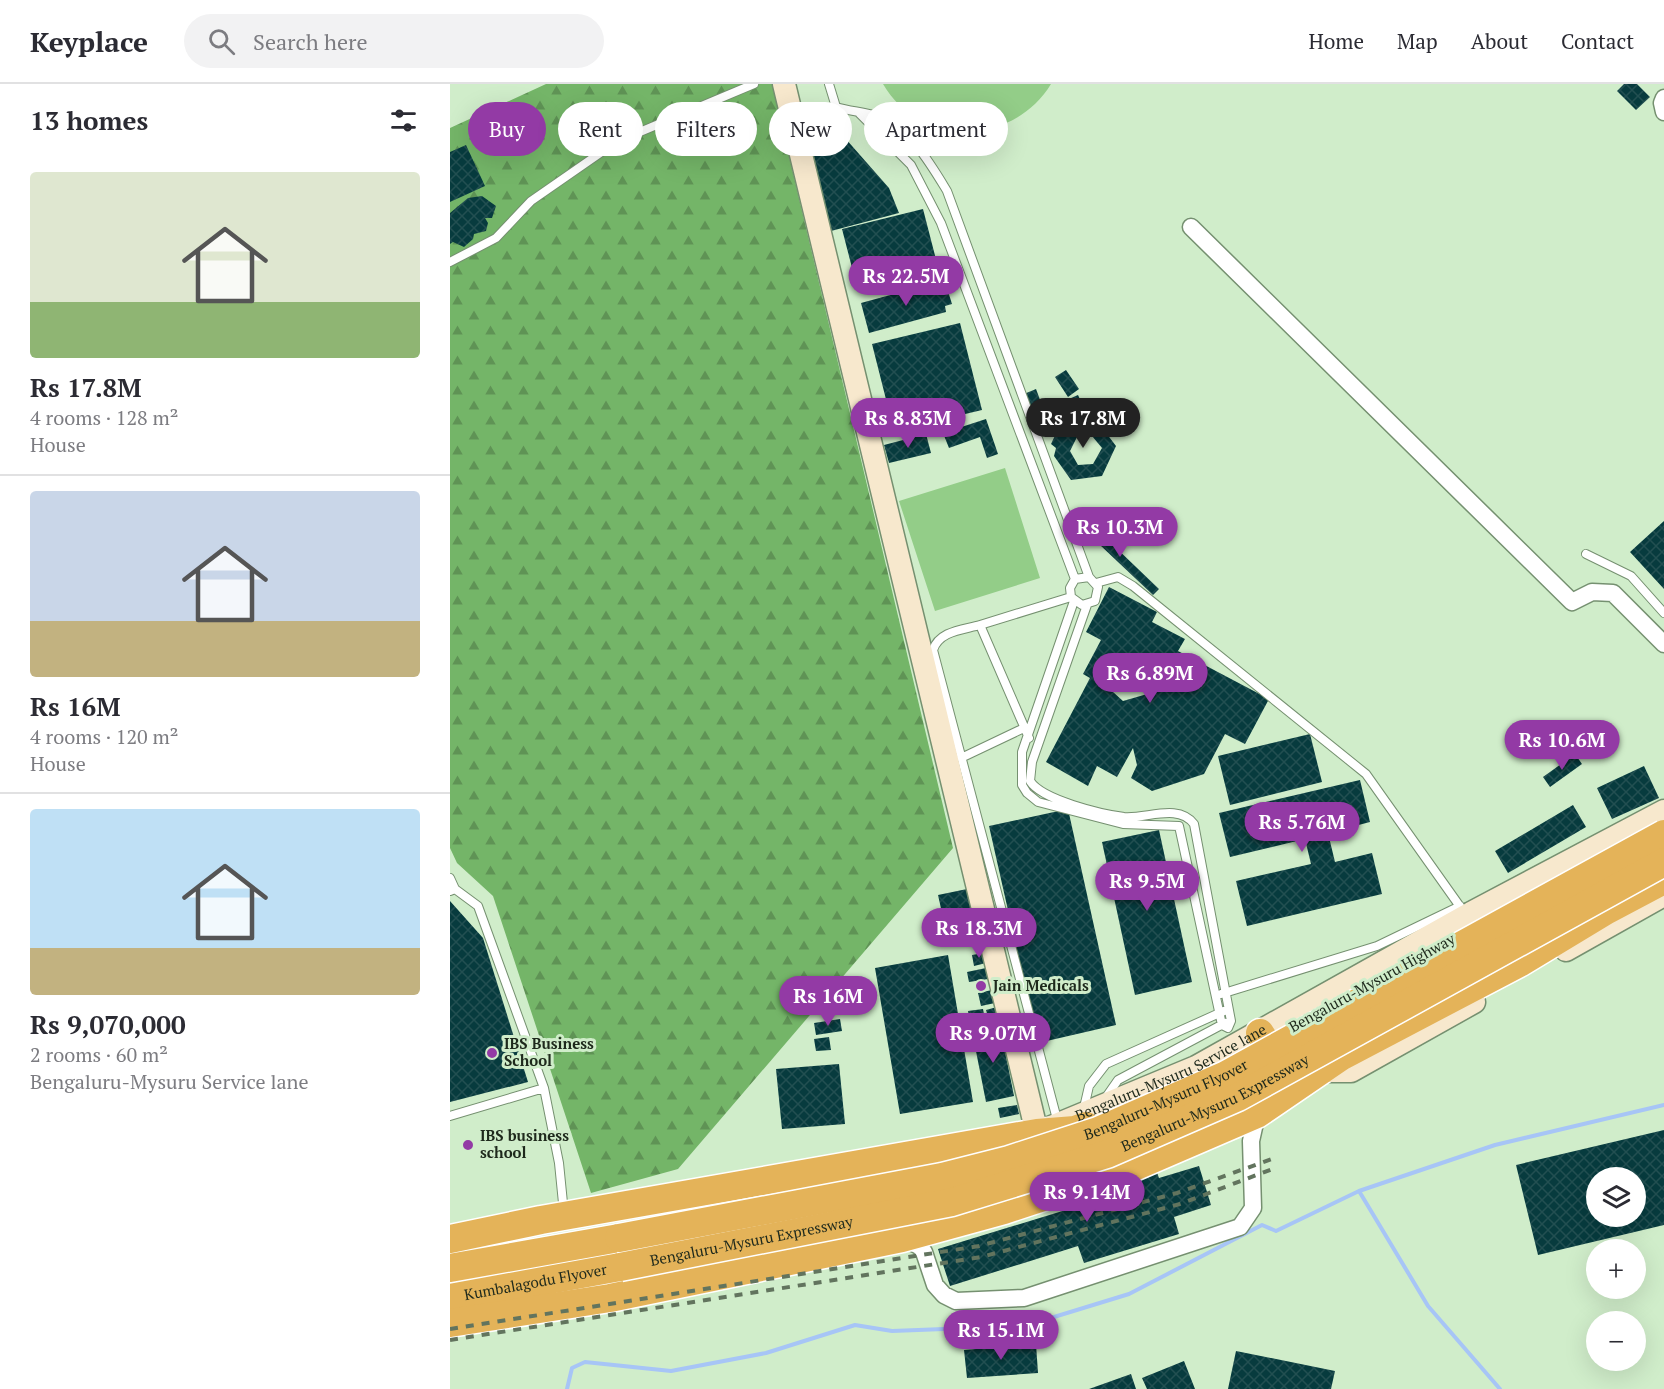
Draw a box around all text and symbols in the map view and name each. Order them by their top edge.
search box [184,14,604,68]
text: Keyplace [30,23,148,60]
icon: search [205,25,238,58]
text: Search here [253,27,368,56]
text: Home [1308,27,1364,55]
text: Map [1397,27,1438,55]
text: About [1471,27,1528,55]
text: Contact [1561,27,1634,55]
chip: Buy [468,102,546,156]
chip: Rent [558,102,643,156]
chip: Filters [655,102,757,156]
chip: New [769,102,852,156]
chip: Apartment [864,102,1008,156]
text: 13 homes [30,103,148,137]
icon: filters [387,104,420,137]
icon: home [171,211,279,319]
pin: Rs 22.5M [844,256,968,307]
text: Rs 22.5M [863,262,949,289]
text: Rs 17.8M [30,370,141,404]
pin: Rs 8.83M [846,398,970,449]
pin: Rs 17.8M [1021,398,1145,449]
text: 4 rooms · 128 m² [30,404,178,431]
text: Rs 8.83M [865,404,951,431]
text: Rs 17.8M [1040,404,1126,431]
text: House [30,431,86,458]
pin: Rs 10.3M [1058,507,1182,558]
text: Rs 10.3M [1077,513,1163,540]
icon: home [171,530,279,638]
pin: Rs 6.89M [1088,653,1212,704]
text: Rs 6.89M [1107,659,1193,686]
text: Rs 16M [30,689,120,723]
pin: Rs 10.6M [1500,720,1624,771]
text: 4 rooms · 120 m² [30,723,178,750]
text: Rs 10.6M [1519,726,1605,753]
text: House [30,750,86,777]
pin: Rs 5.76M [1240,802,1364,853]
text: Rs 5.76M [1259,808,1345,835]
icon: home [171,848,279,956]
pin: Rs 9.5M [1092,861,1202,912]
text: Rs 9.5M [1109,867,1185,894]
pin: Rs 18.3M [917,908,1041,959]
text: Rs 18.3M [936,914,1022,941]
street label: Bengaluru-Mysuru Highway [1285,928,1458,1036]
place label: Jain Medicals [993,975,1089,995]
pin: Rs 16M [779,976,877,1027]
marker: Jain Medicals [974,979,988,993]
text: Rs 16M [793,982,863,1009]
text: Rs 9,070,000 [30,1007,186,1041]
pin: Rs 9.07M [931,1013,1055,1064]
text: Rs 9.07M [950,1019,1036,1046]
street label: Bengaluru-Mysuru Service lane [1072,1019,1270,1125]
place label: IBS Business School [504,1033,594,1070]
text: 2 rooms · 60 m² [30,1041,168,1068]
marker: IBS Business School [485,1046,499,1060]
street label: Bengaluru-Mysuru Expressway [1118,1049,1313,1156]
street label: Bengaluru-Mysuru Flyover [1081,1054,1251,1144]
text: Bengaluru-Mysuru Service lane [30,1068,309,1095]
place label: IBS business school [480,1125,569,1162]
marker: IBS business school [461,1138,475,1152]
map controls [1586,1167,1646,1371]
button: layers [1586,1167,1646,1227]
pin: Rs 9.14M [1025,1172,1149,1223]
text: Rs 9.14M [1044,1178,1130,1205]
street label: Bengaluru-Mysuru Expressway [648,1211,855,1270]
button: + [1586,1239,1646,1299]
street label: Kumbalagodu Flyover [462,1259,609,1304]
pin: Rs 15.1M [939,1310,1063,1361]
button: − [1586,1311,1646,1371]
text: Rs 15.1M [958,1316,1044,1343]

